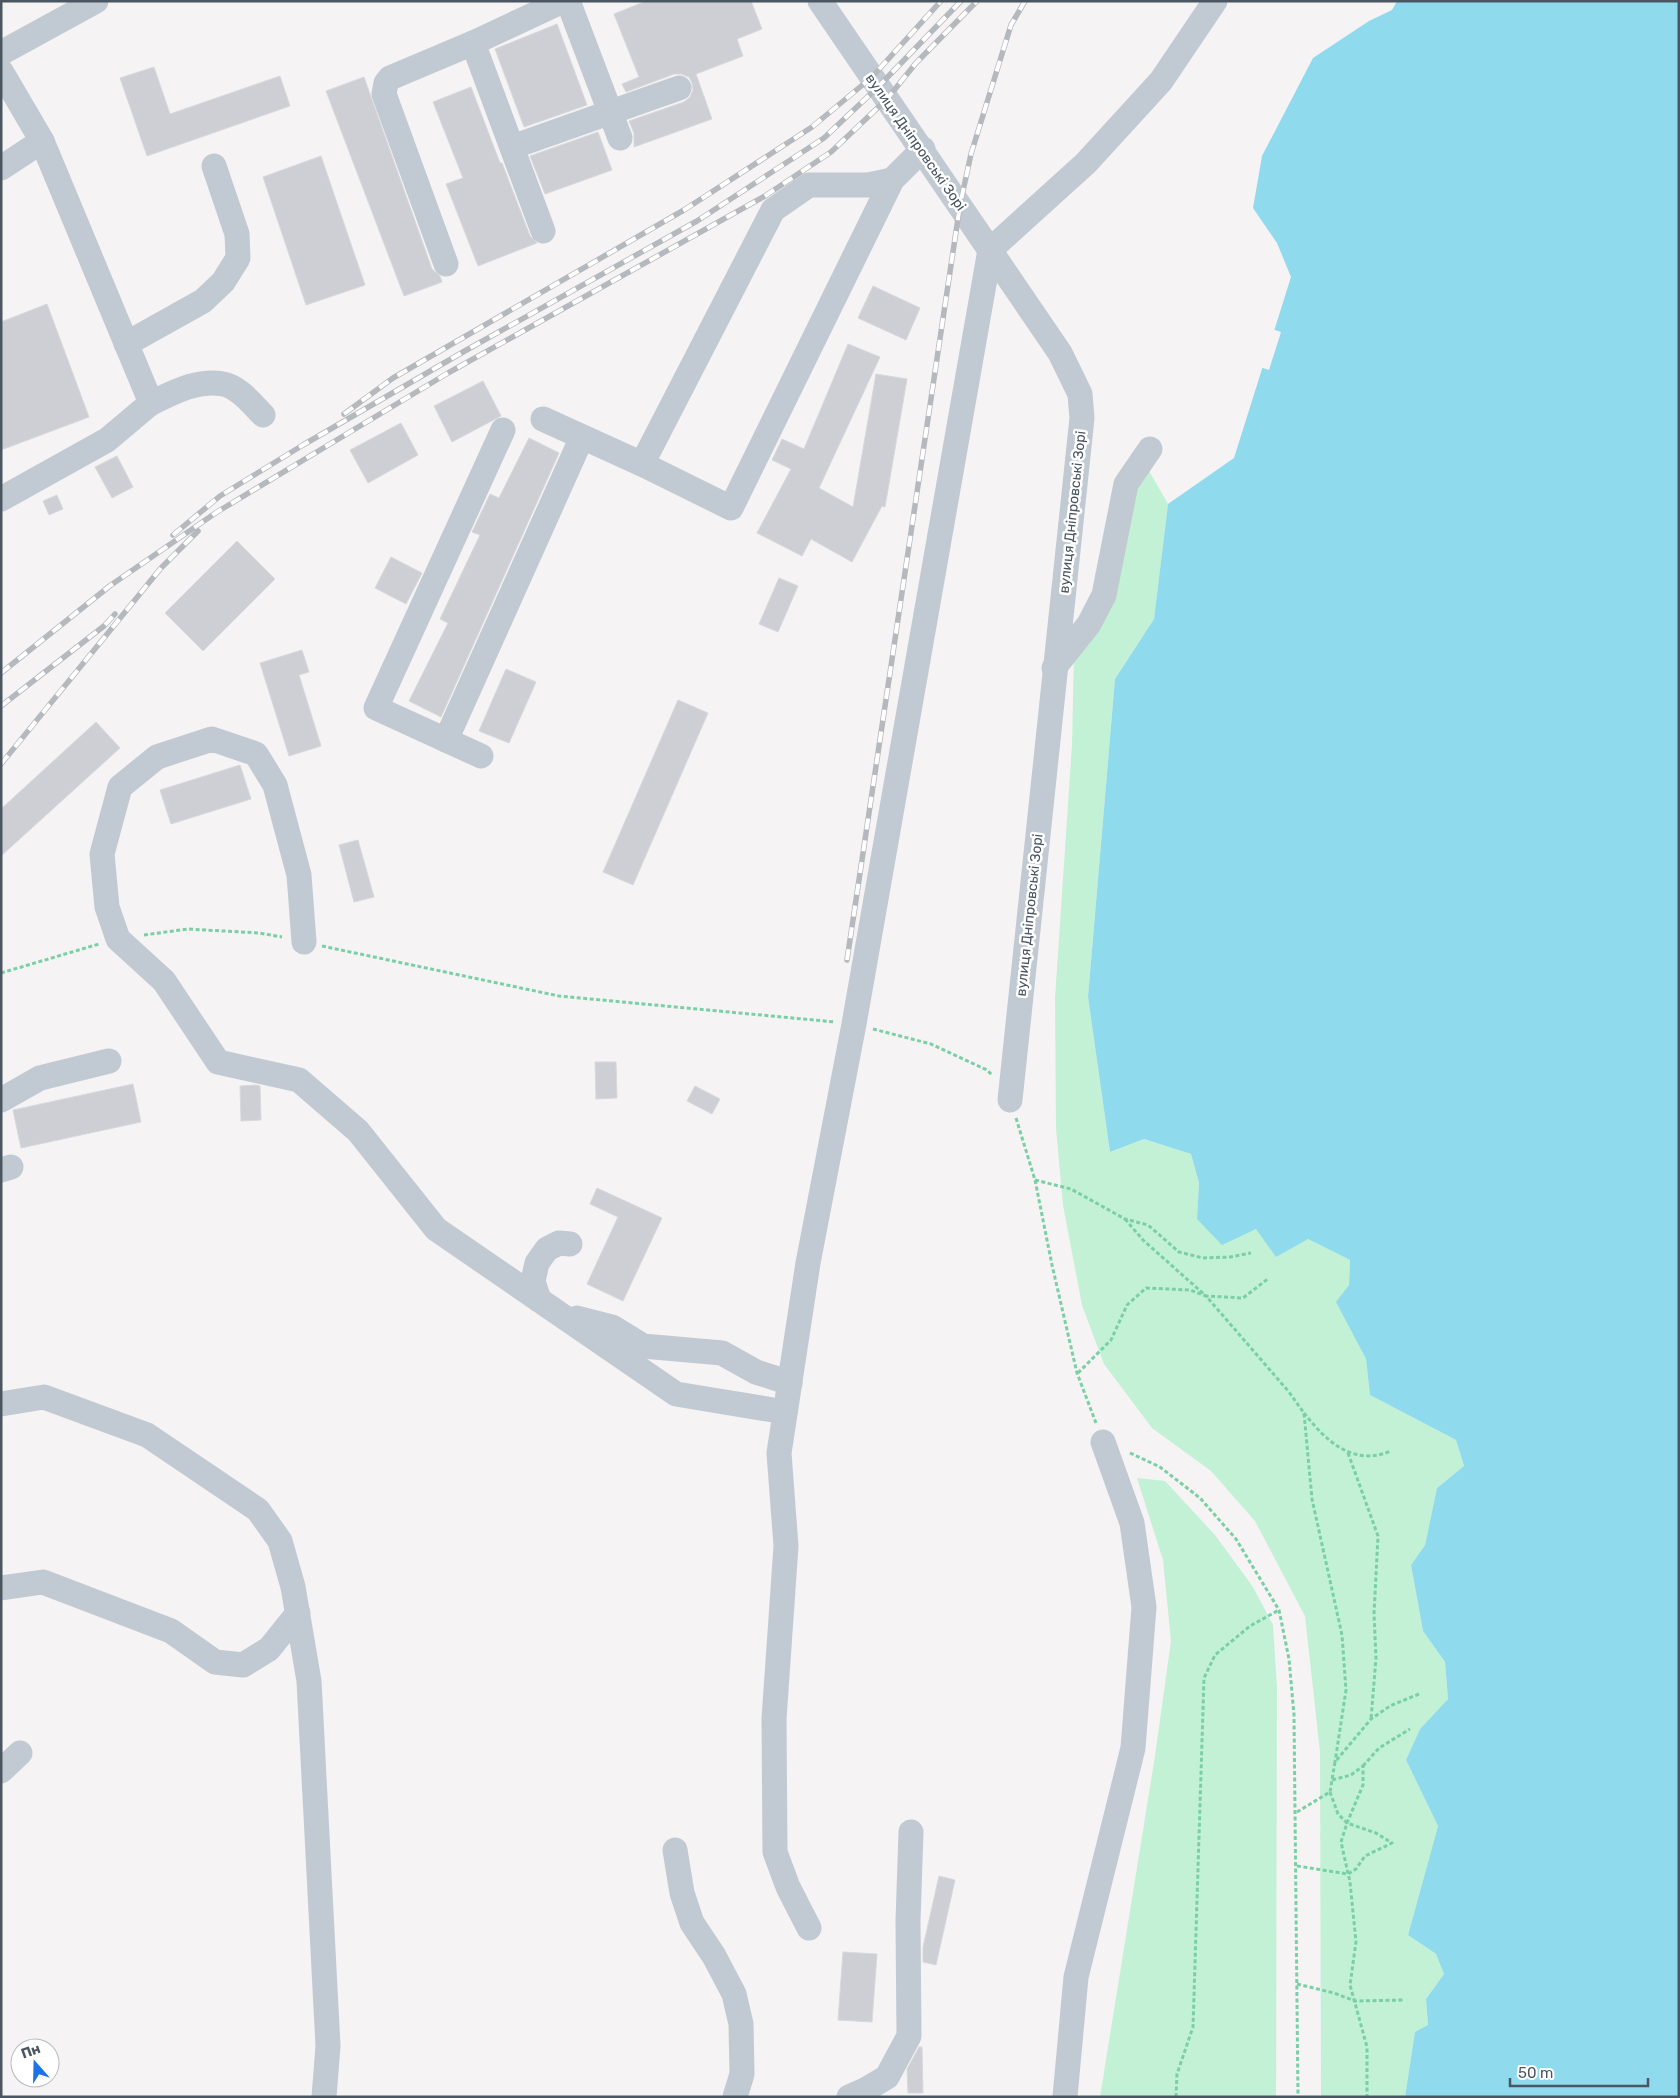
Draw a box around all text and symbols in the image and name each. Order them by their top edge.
street label: вулиця Дніпровські Зорі [862,71,969,214]
street label: вулиця Дніпровські Зорі [1056,430,1089,594]
street label: вулиця Дніпровські Зорі [1013,833,1046,997]
north arrow [10,2038,60,2088]
text: Пн [19,2040,43,2063]
scale bar [1510,2056,1648,2088]
text: 50 m [1518,2064,1553,2082]

